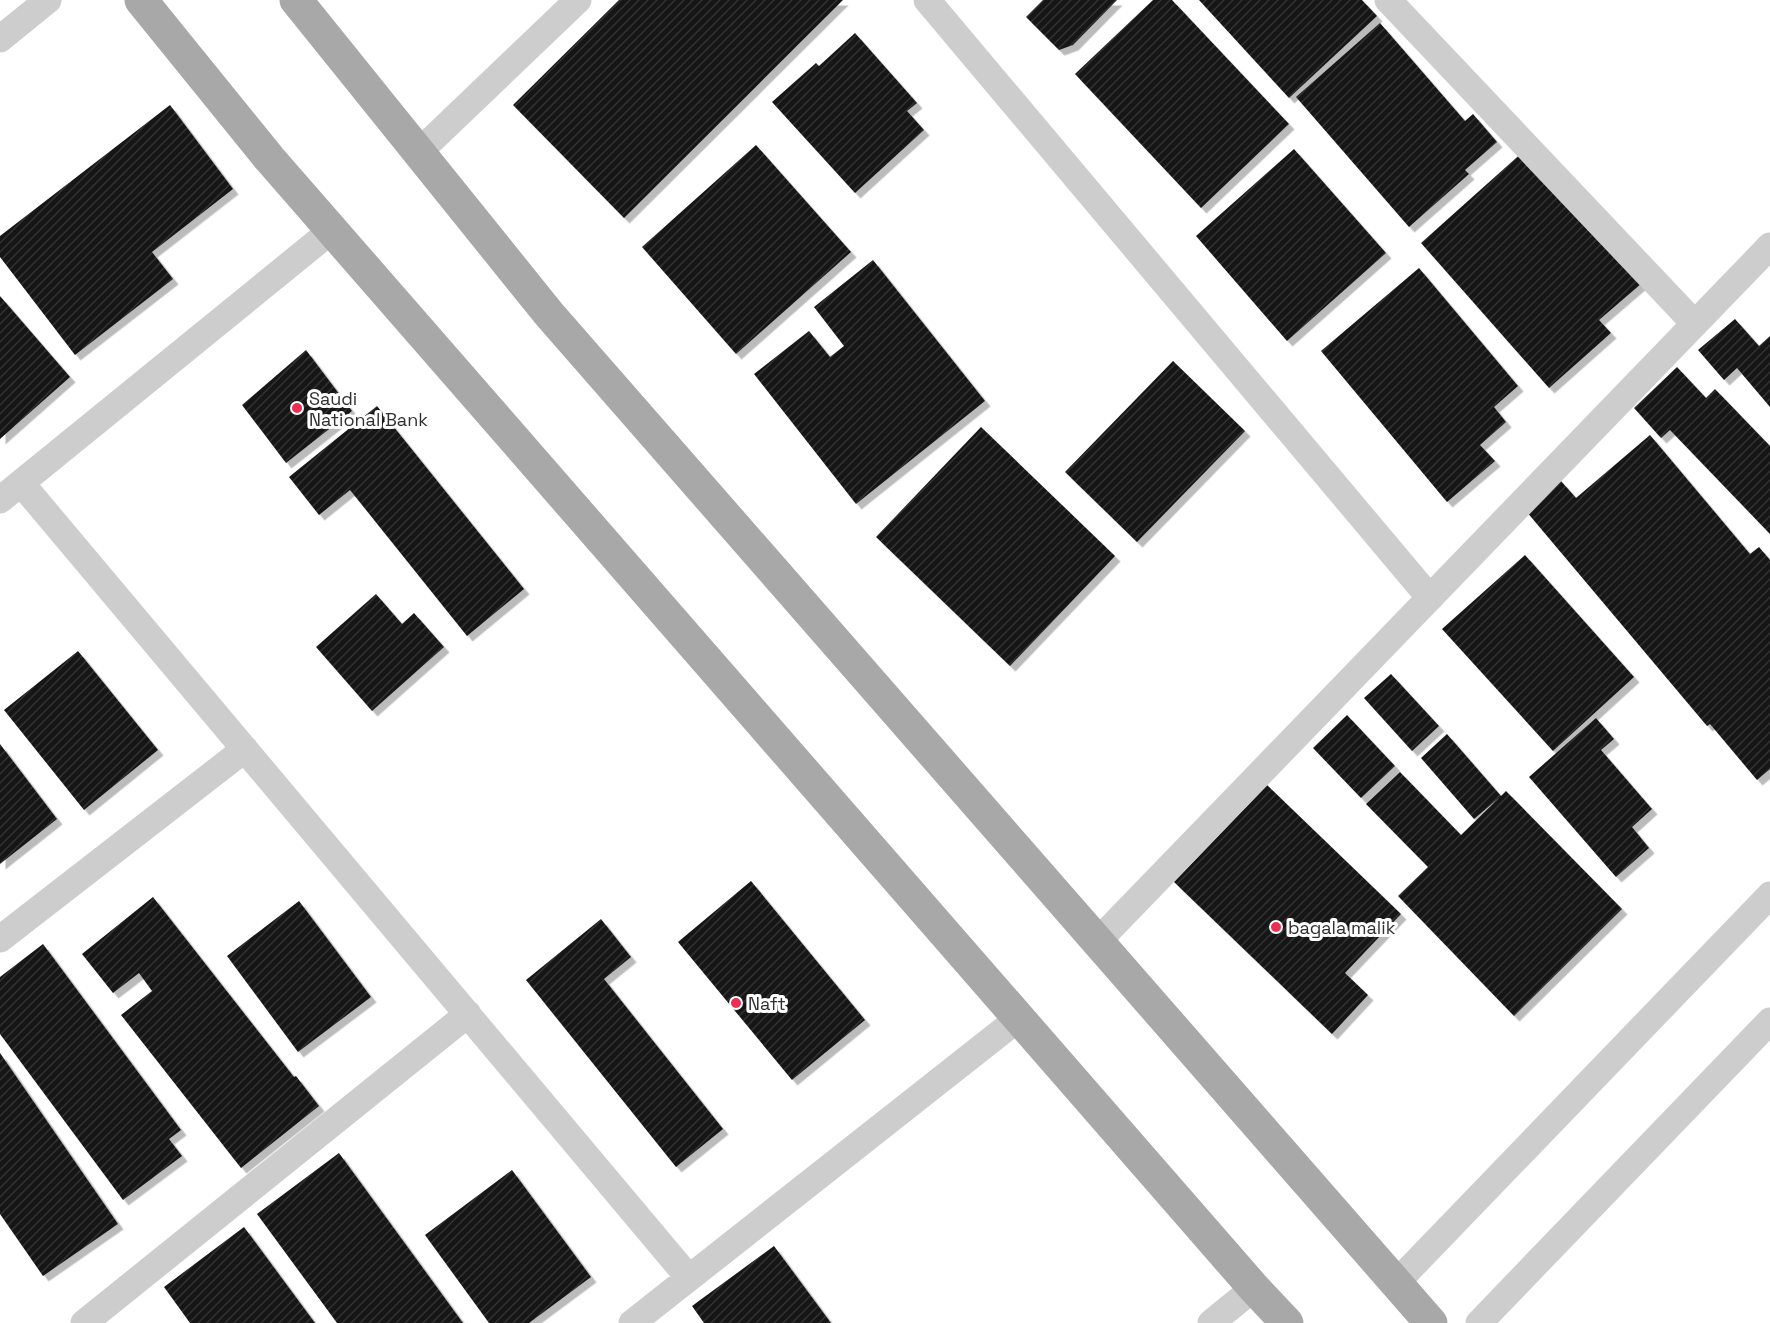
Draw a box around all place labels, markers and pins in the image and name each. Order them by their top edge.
place label: Saudi National Bank [309,387,428,431]
marker: Saudi National Bank [290,401,304,415]
place label: bagala malik [1288,916,1396,939]
marker: bagala malik [1269,920,1283,934]
place label: Naft [748,992,786,1015]
marker: Naft [729,996,743,1010]

